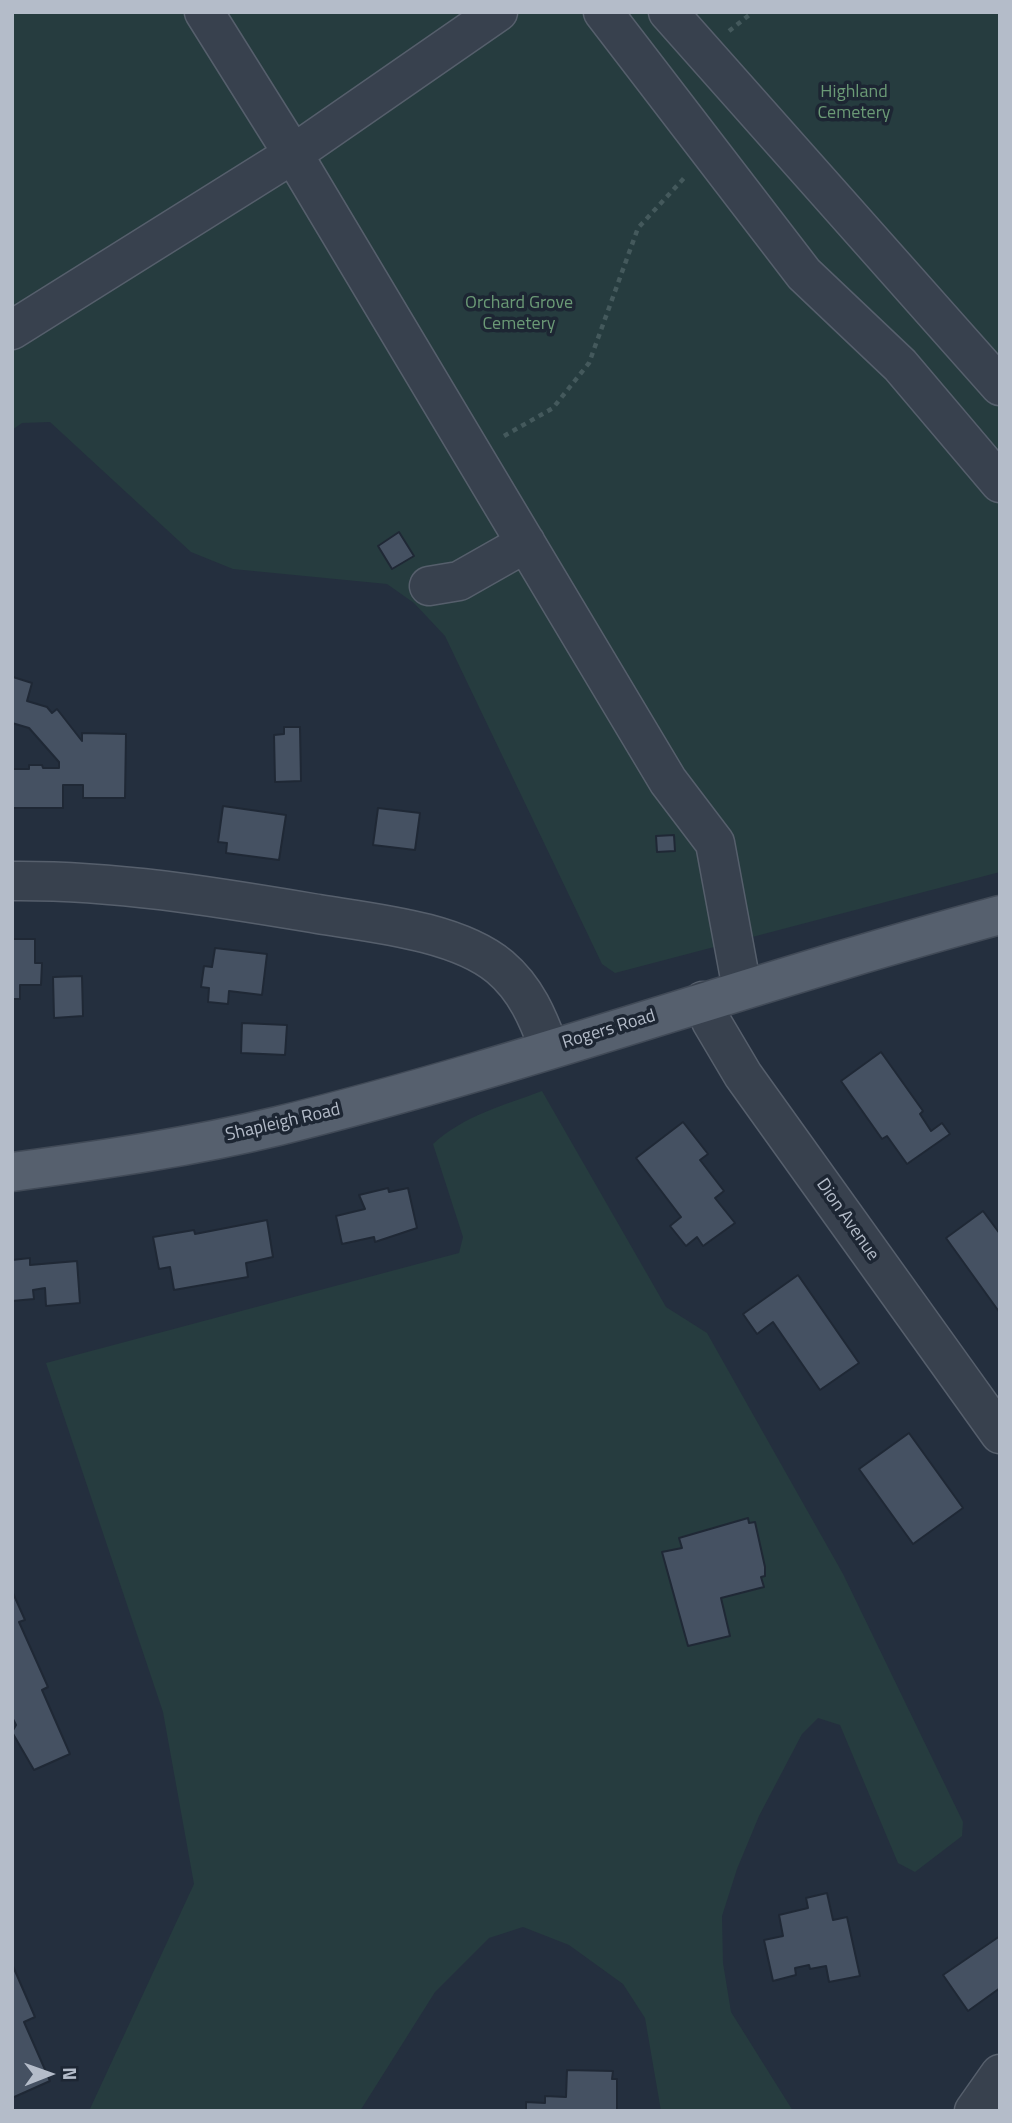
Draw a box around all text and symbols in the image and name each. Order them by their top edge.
park label: Highland Cemetery [817,82,891,124]
park label: Orchard Grove Cemetery [465,293,573,336]
street label: Rogers Road [560,1006,658,1054]
street label: Shapleigh Road [224,1099,342,1147]
street label: Dion Avenue [811,1175,883,1265]
north arrow [14,2039,84,2109]
text: N [56,2067,85,2080]

